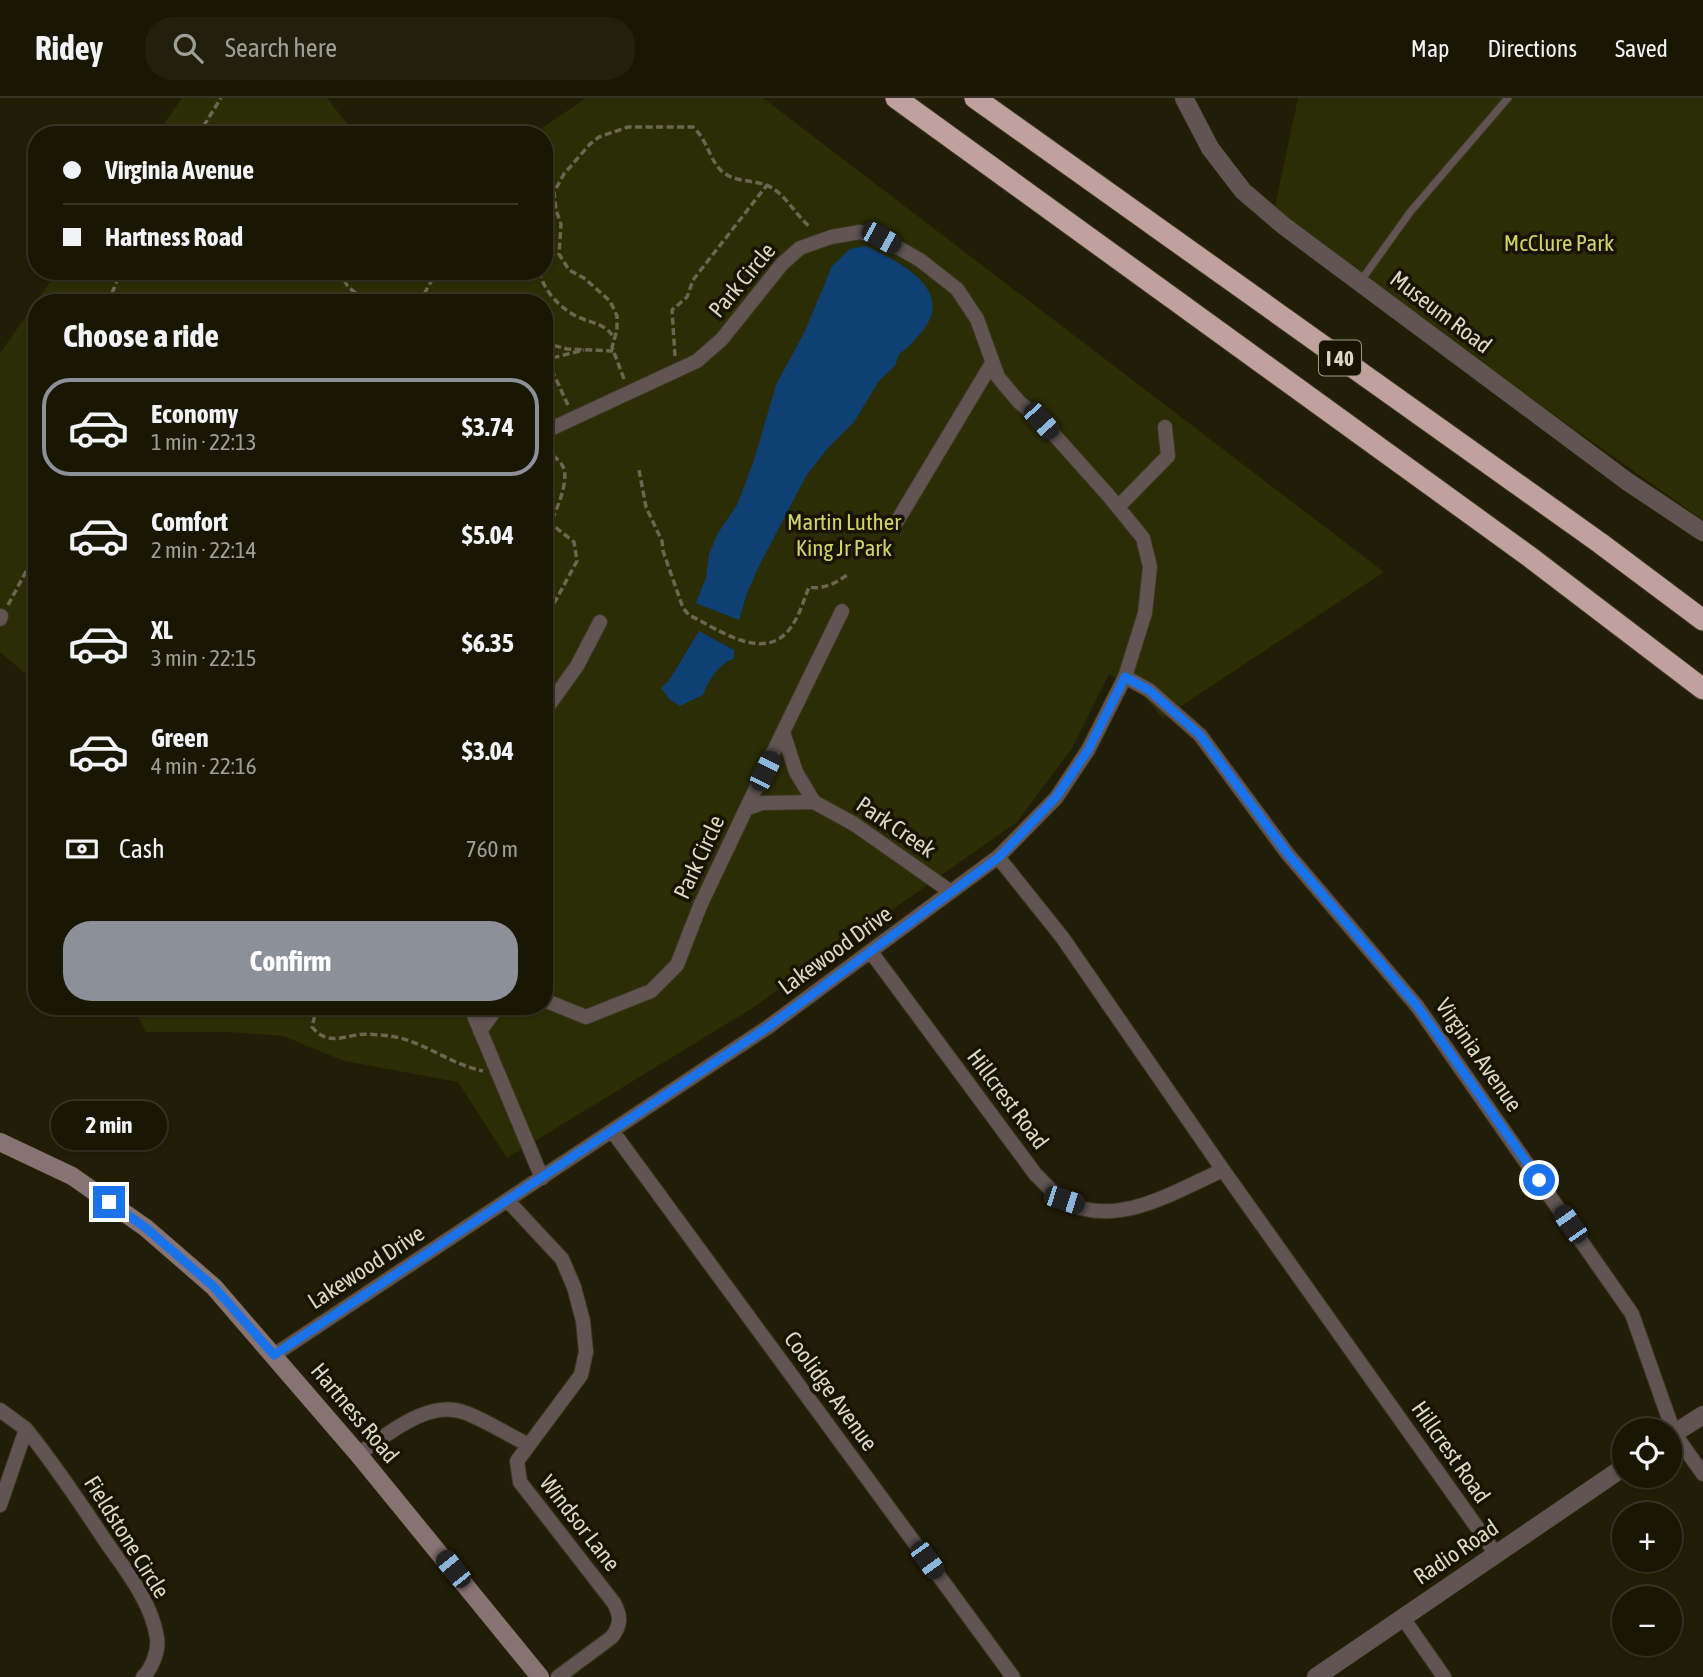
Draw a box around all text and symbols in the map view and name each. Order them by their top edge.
search box [145,17,635,80]
text: Ridey [35,29,103,67]
icon: search [169,29,207,67]
text: Search here [225,33,337,63]
text: Map [1411,35,1449,62]
text: Directions [1487,35,1577,62]
text: Saved [1615,35,1668,62]
text: Virginia Avenue [105,155,254,185]
car [858,219,905,257]
text: Hartness Road [105,222,243,252]
park label: McClure Park [1504,230,1614,256]
street label: Park Circle [703,238,781,322]
street label: Museum Road [1385,266,1497,358]
text: Choose a ride [63,317,219,354]
road number: I 40 [1319,341,1361,376]
icon: car [67,396,130,459]
car [1020,398,1063,444]
text: Economy [151,399,238,429]
text: $3.74 [462,412,514,442]
text: 1 min · 22:13 [151,429,257,455]
icon: car [67,504,130,567]
text: Comfort [151,507,228,537]
park label: Martin Luther King Jr Park [787,509,902,561]
text: $5.04 [462,520,514,550]
text: 2 min · 22:14 [151,537,257,563]
icon: car [67,612,130,675]
text: XL [151,615,173,645]
text: $6.35 [462,628,514,658]
text: 3 min · 22:15 [151,645,257,671]
icon: car [67,720,130,783]
text: Green [151,723,209,753]
text: $3.04 [462,736,514,766]
car [747,748,784,794]
text: 4 min · 22:16 [151,753,257,779]
street label: Park Creek [852,791,940,863]
street label: Park Circle [668,811,730,903]
icon: cash [63,830,101,868]
text: Cash [119,834,165,864]
text: 760 m [466,836,518,862]
street label: Lakewood Drive [773,900,897,1000]
button: Confirm [63,921,518,1001]
street label: Virginia Avenue [1431,994,1527,1116]
street label: Hillcrest Road [962,1044,1054,1154]
callout: 2 min [51,1100,167,1150]
text: 2 min [86,1112,132,1138]
route start [1523,1164,1555,1196]
car [1041,1184,1088,1216]
route end [93,1186,125,1218]
car [1550,1201,1591,1247]
street label: Lakewood Drive [303,1220,429,1314]
street label: Coolidge Avenue [779,1326,883,1456]
street label: Hartness Road [306,1358,404,1468]
street label: Hillcrest Road [1406,1396,1496,1508]
map controls [1612,1418,1682,1656]
button: locate [1612,1418,1682,1488]
street label: Windsor Lane [535,1470,625,1576]
street label: Fieldstone Circle [79,1471,175,1603]
button: + [1612,1502,1682,1572]
street label: Radio Road [1409,1514,1503,1590]
car [907,1537,948,1583]
car [432,1546,475,1592]
button: − [1612,1586,1682,1656]

